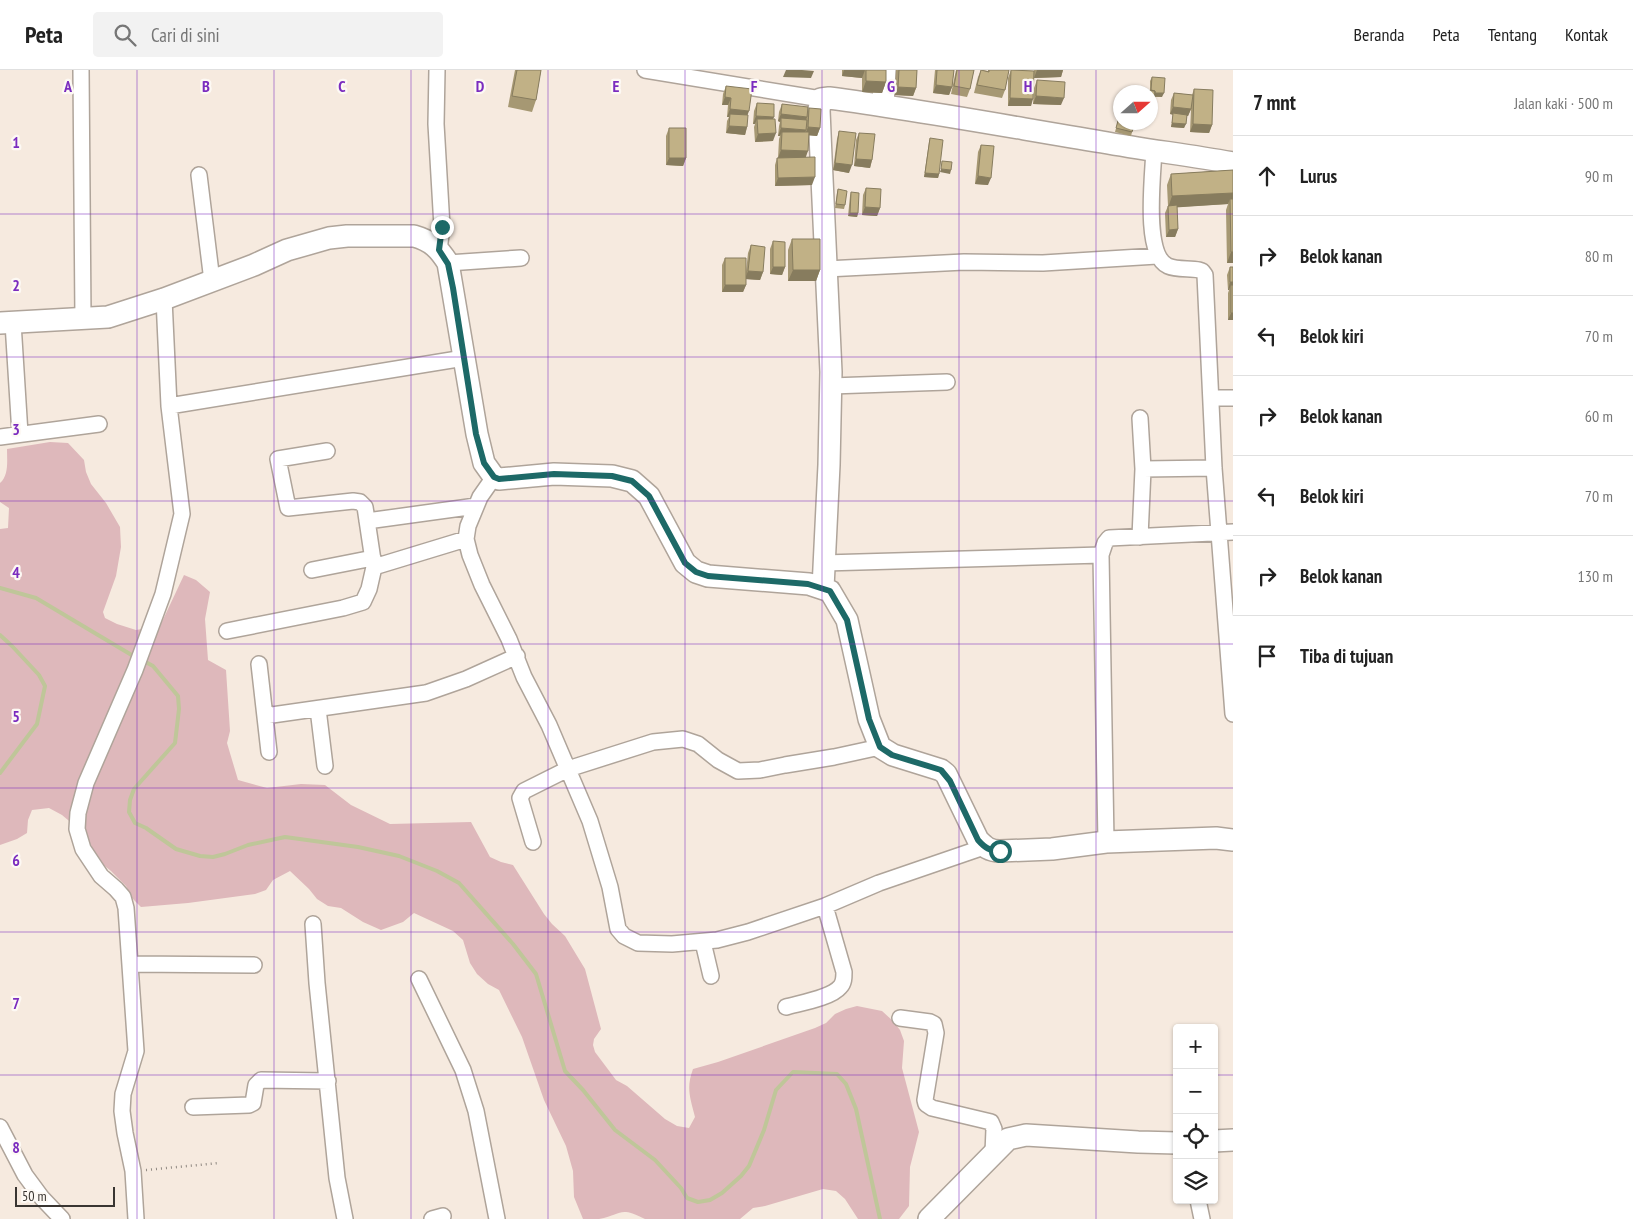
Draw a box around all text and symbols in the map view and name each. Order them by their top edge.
search box [93,12,443,57]
text: Peta [25,19,63,50]
icon: search [111,21,139,49]
text: Cari di sini [151,23,220,47]
text: Beranda [1354,23,1404,46]
text: Peta [1432,23,1460,46]
text: Tentang [1488,23,1537,46]
text: Kontak [1565,23,1608,46]
text: A [63,76,73,96]
text: B [202,76,210,96]
text: C [338,76,346,96]
text: D [476,76,485,96]
text: E [613,76,620,96]
text: F [751,76,758,96]
text: G [887,76,895,96]
text: H [1024,76,1032,96]
north arrow [1113,85,1158,130]
text: 7 mnt [1253,89,1296,116]
text: Jalan kaki · 500 m [1514,93,1613,113]
text: 1 [12,132,20,152]
icon: ahead [1253,162,1281,190]
text: Lurus [1300,164,1337,188]
text: 90 m [1585,166,1613,186]
route end [431,216,454,239]
icon: right [1253,242,1281,270]
text: Belok kanan [1300,244,1382,268]
text: 80 m [1585,246,1613,266]
text: 2 [12,275,20,295]
icon: left [1253,322,1281,350]
text: Belok kiri [1300,324,1364,348]
text: 70 m [1585,326,1613,346]
icon: right [1253,402,1281,430]
text: Belok kanan [1300,404,1382,428]
text: 60 m [1585,406,1613,426]
text: 3 [12,419,20,439]
icon: left [1253,482,1281,510]
text: Belok kiri [1300,484,1364,508]
text: 70 m [1585,486,1613,506]
text: 4 [12,562,20,582]
icon: right [1253,562,1281,590]
text: Belok kanan [1300,564,1382,588]
text: 130 m [1578,566,1613,586]
icon: arrive [1253,642,1281,670]
text: Tiba di tujuan [1300,644,1393,668]
text: 5 [12,706,20,726]
route start [989,840,1012,863]
text: 6 [12,850,20,870]
text: 7 [12,993,20,1013]
map controls [1173,1024,1218,1204]
button: + [1173,1024,1218,1069]
button: − [1173,1069,1218,1114]
button: locate [1173,1114,1218,1159]
text: 8 [12,1137,20,1157]
button: layers [1173,1159,1218,1204]
scale bar [15,1184,115,1207]
text: 50 m [22,1187,47,1205]

